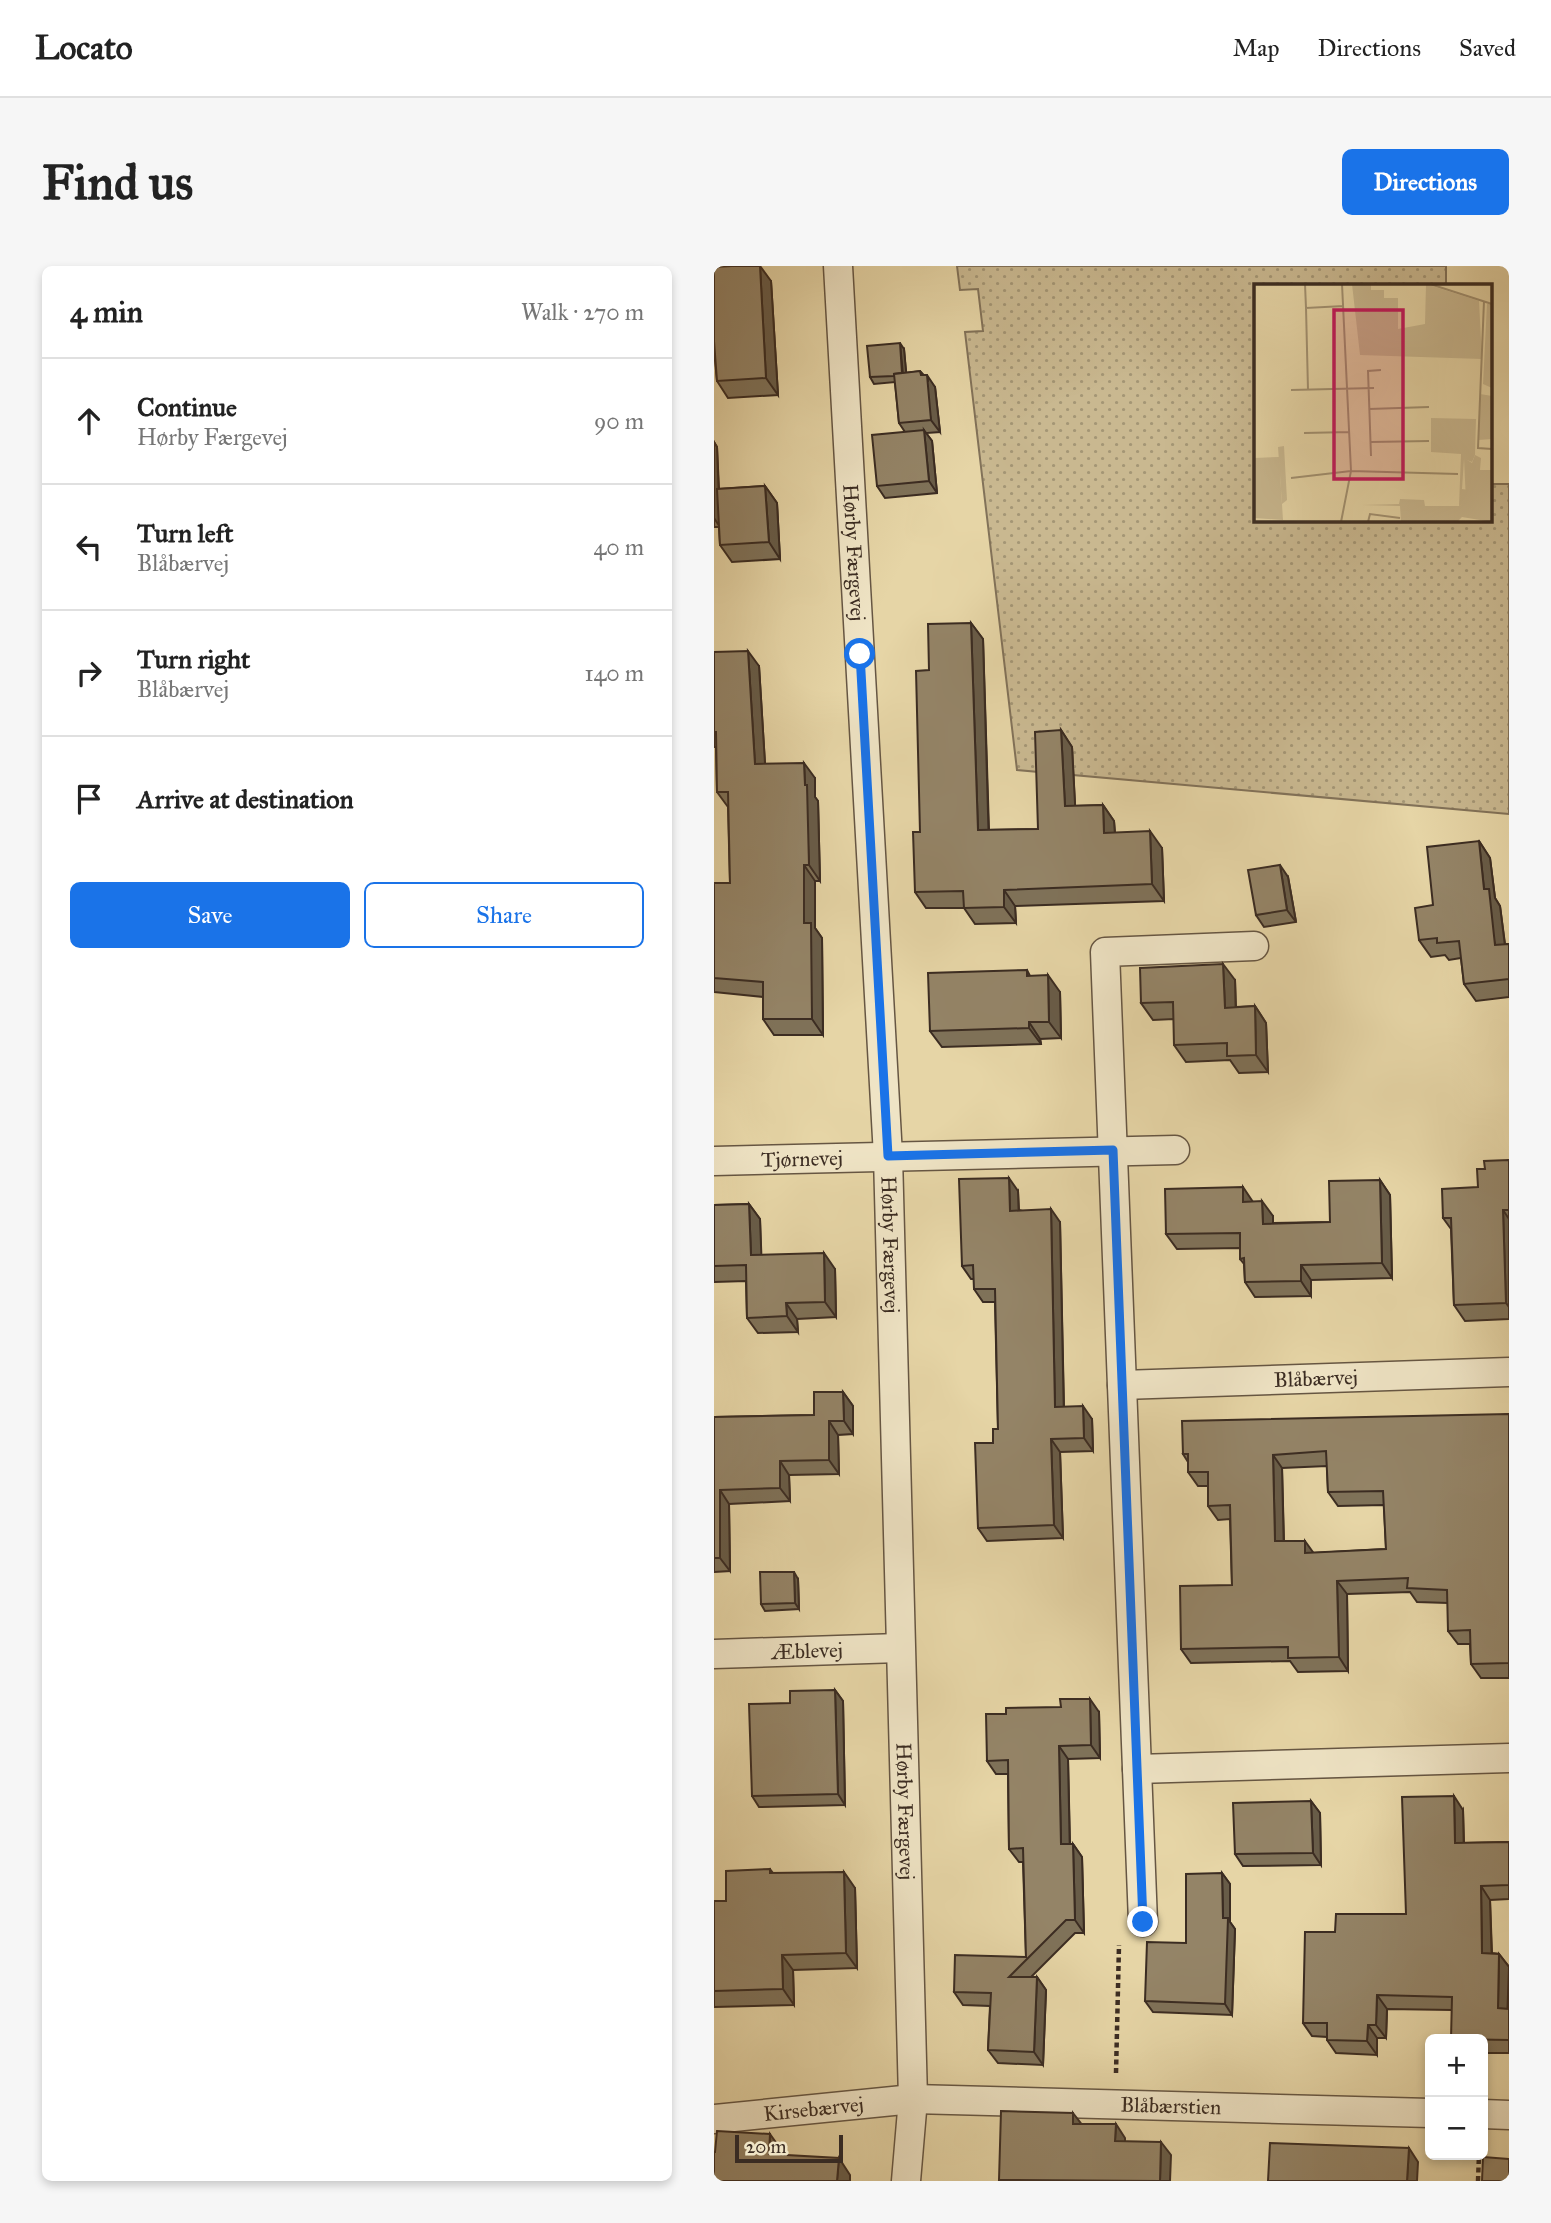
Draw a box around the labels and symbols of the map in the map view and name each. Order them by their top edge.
inset map [1254,284,1492,522]
street label: Hørby Færgevej [837,483,871,622]
route start [844,638,875,669]
street label: Tjørnevej [761,1145,843,1173]
street label: Hørby Færgevej [876,1175,905,1314]
street label: Blåbærvej [1273,1364,1358,1393]
street label: Æblevej [770,1637,843,1665]
street label: Hørby Færgevej [891,1742,920,1881]
route end [1127,1906,1158,1937]
street label: Kirsebærvej [762,2091,865,2127]
street label: Blåbærstien [1120,2092,1222,2120]
scale bar [735,2132,844,2164]

